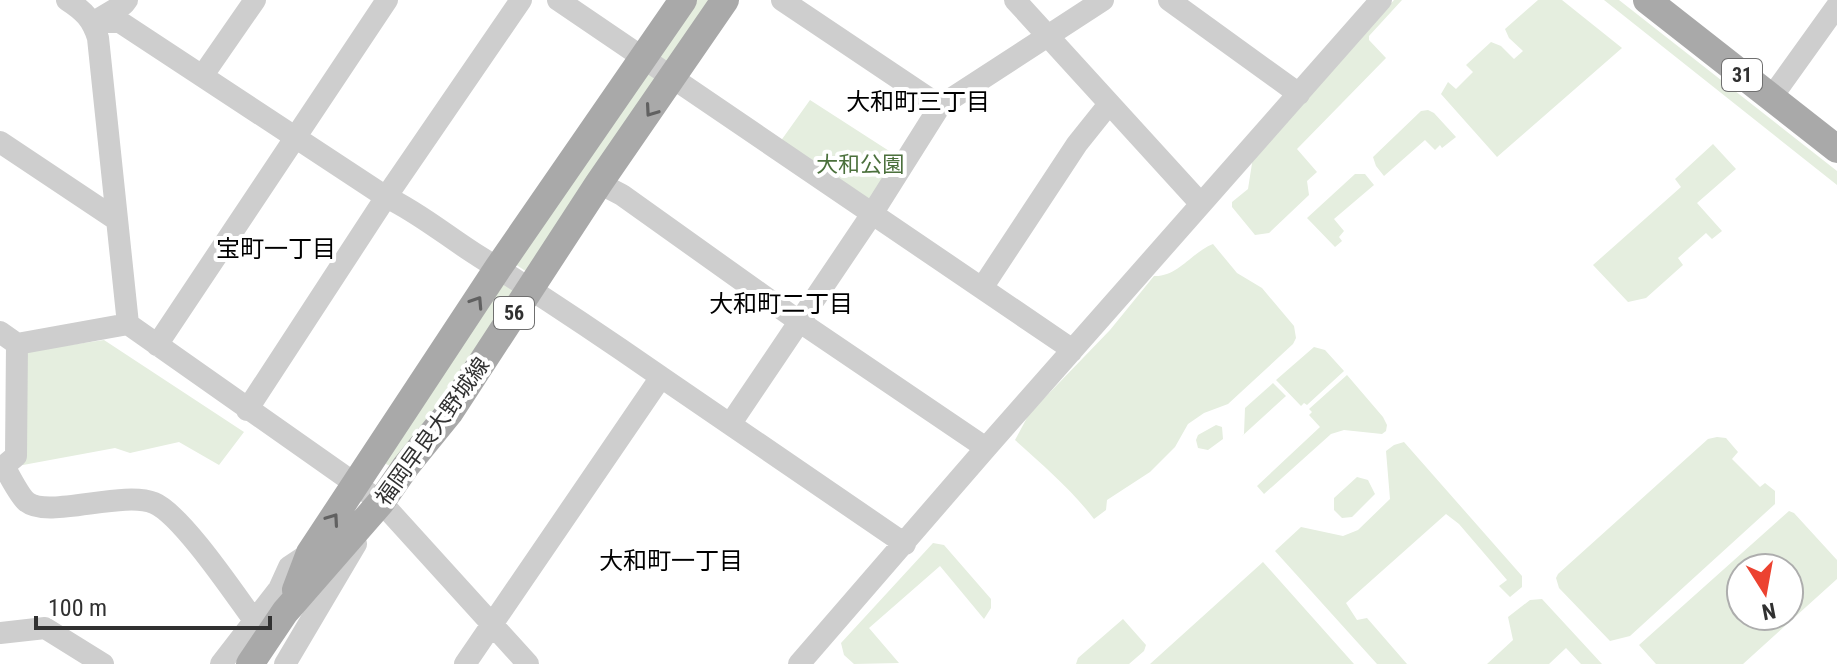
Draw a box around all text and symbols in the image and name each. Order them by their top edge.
road number: 31 [1722,59,1762,91]
district label: 大和町三丁目 [846,88,990,116]
one-way arrow [646,103,660,117]
park label: 大和公園 [816,152,904,177]
district label: 宝町一丁目 [216,235,336,263]
district label: 大和町二丁目 [709,290,853,318]
one-way arrow [467,296,482,310]
road number: 56 [494,297,534,329]
street label: 福岡早良大野城線 [371,353,494,510]
one-way arrow [323,513,338,527]
district label: 大和町一丁目 [599,547,743,575]
north arrow [1725,552,1805,632]
scale bar [36,580,270,630]
text: 100 m [48,594,107,622]
text: N [1760,598,1778,625]

